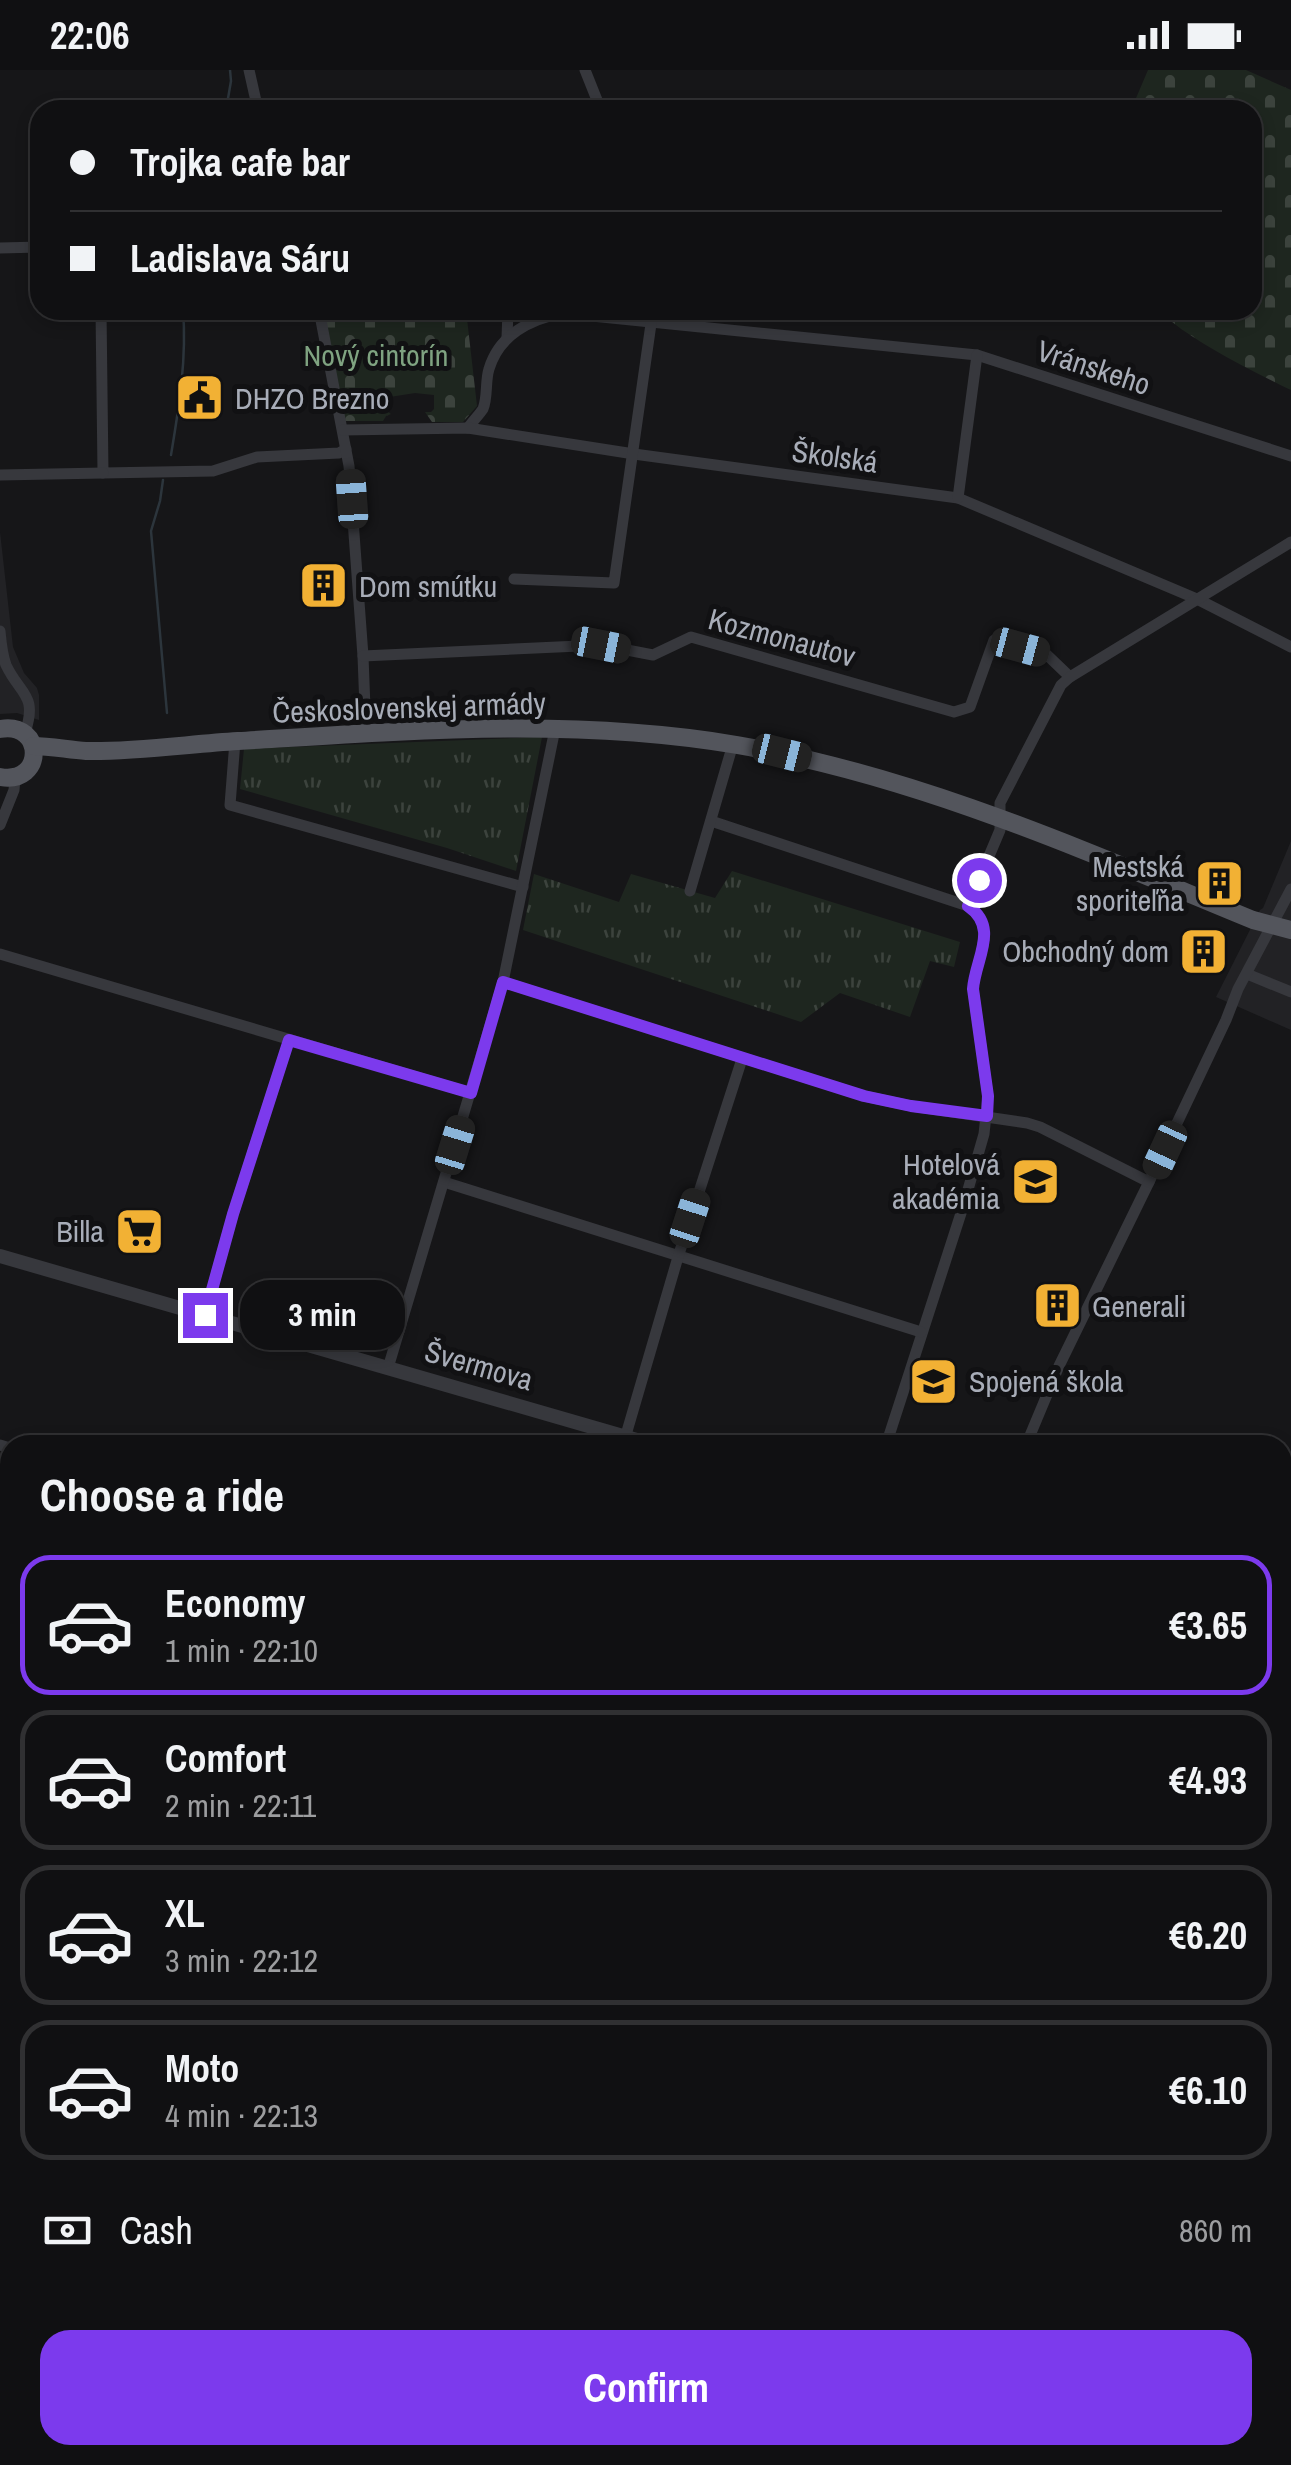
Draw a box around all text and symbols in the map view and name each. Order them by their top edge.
text: 22:06 [50,10,130,61]
text: Trojka cafe bar [130,137,350,188]
text: Ladislava Sáru [130,233,350,284]
street label: Vránskeho [1032,330,1156,404]
park label: Nový cintorín [304,335,448,375]
public building icon: DHZO Brezno [174,372,226,424]
place label: DHZO Brezno [235,378,389,418]
street label: Školská [790,430,881,482]
car [335,468,369,530]
building icon: Dom smútku [298,560,350,612]
place label: Dom smútku [359,566,497,606]
street label: Kozmonautov [704,598,860,676]
car [569,625,633,665]
car [987,625,1053,669]
street label: Československej armády [272,682,547,732]
car [749,731,815,775]
place label: Mestská sporiteľňa [1076,846,1184,920]
building icon: Mestská sporiteľňa [1193,857,1245,909]
route start [957,858,1002,903]
building icon: Obchodný dom [1178,925,1230,977]
place label: Obchodný dom [1002,931,1169,971]
car [432,1112,478,1178]
car [1139,1116,1191,1184]
place label: Hotelová akadémia [892,1144,1000,1218]
school or university icon: Hotelová akadémia [1009,1155,1061,1207]
car [666,1185,714,1251]
supermarket icon: Billa [113,1205,165,1257]
place label: Billa [56,1211,104,1251]
callout: 3 min [240,1280,405,1350]
building icon: Generali [1031,1280,1083,1332]
place label: Generali [1092,1286,1186,1326]
route end [183,1293,228,1338]
text: 3 min [288,1293,357,1336]
street label: Švermova [420,1331,538,1400]
school or university icon: Spojená škola [908,1355,960,1407]
place label: Spojená škola [969,1361,1124,1401]
text: Choose a ride [40,1464,284,1525]
text: Economy [165,1578,305,1629]
icon: car [45,1580,135,1670]
text: €3.65 [1169,1600,1247,1651]
text: 1 min · 22:10 [165,1629,318,1672]
text: Comfort [165,1733,286,1784]
icon: car [45,1735,135,1825]
text: €4.93 [1169,1755,1247,1806]
text: 2 min · 22:11 [165,1784,316,1827]
text: XL [165,1888,205,1939]
icon: car [45,1890,135,1980]
text: €6.20 [1169,1910,1247,1961]
text: 3 min · 22:12 [165,1939,318,1982]
text: Moto [165,2043,239,2094]
icon: car [45,2045,135,2135]
text: €6.10 [1169,2065,1247,2116]
text: 4 min · 22:13 [165,2094,318,2137]
icon: cash [40,2203,95,2258]
text: Cash [120,2205,193,2256]
text: 860 m [1179,2209,1252,2252]
button: Confirm [40,2330,1252,2445]

